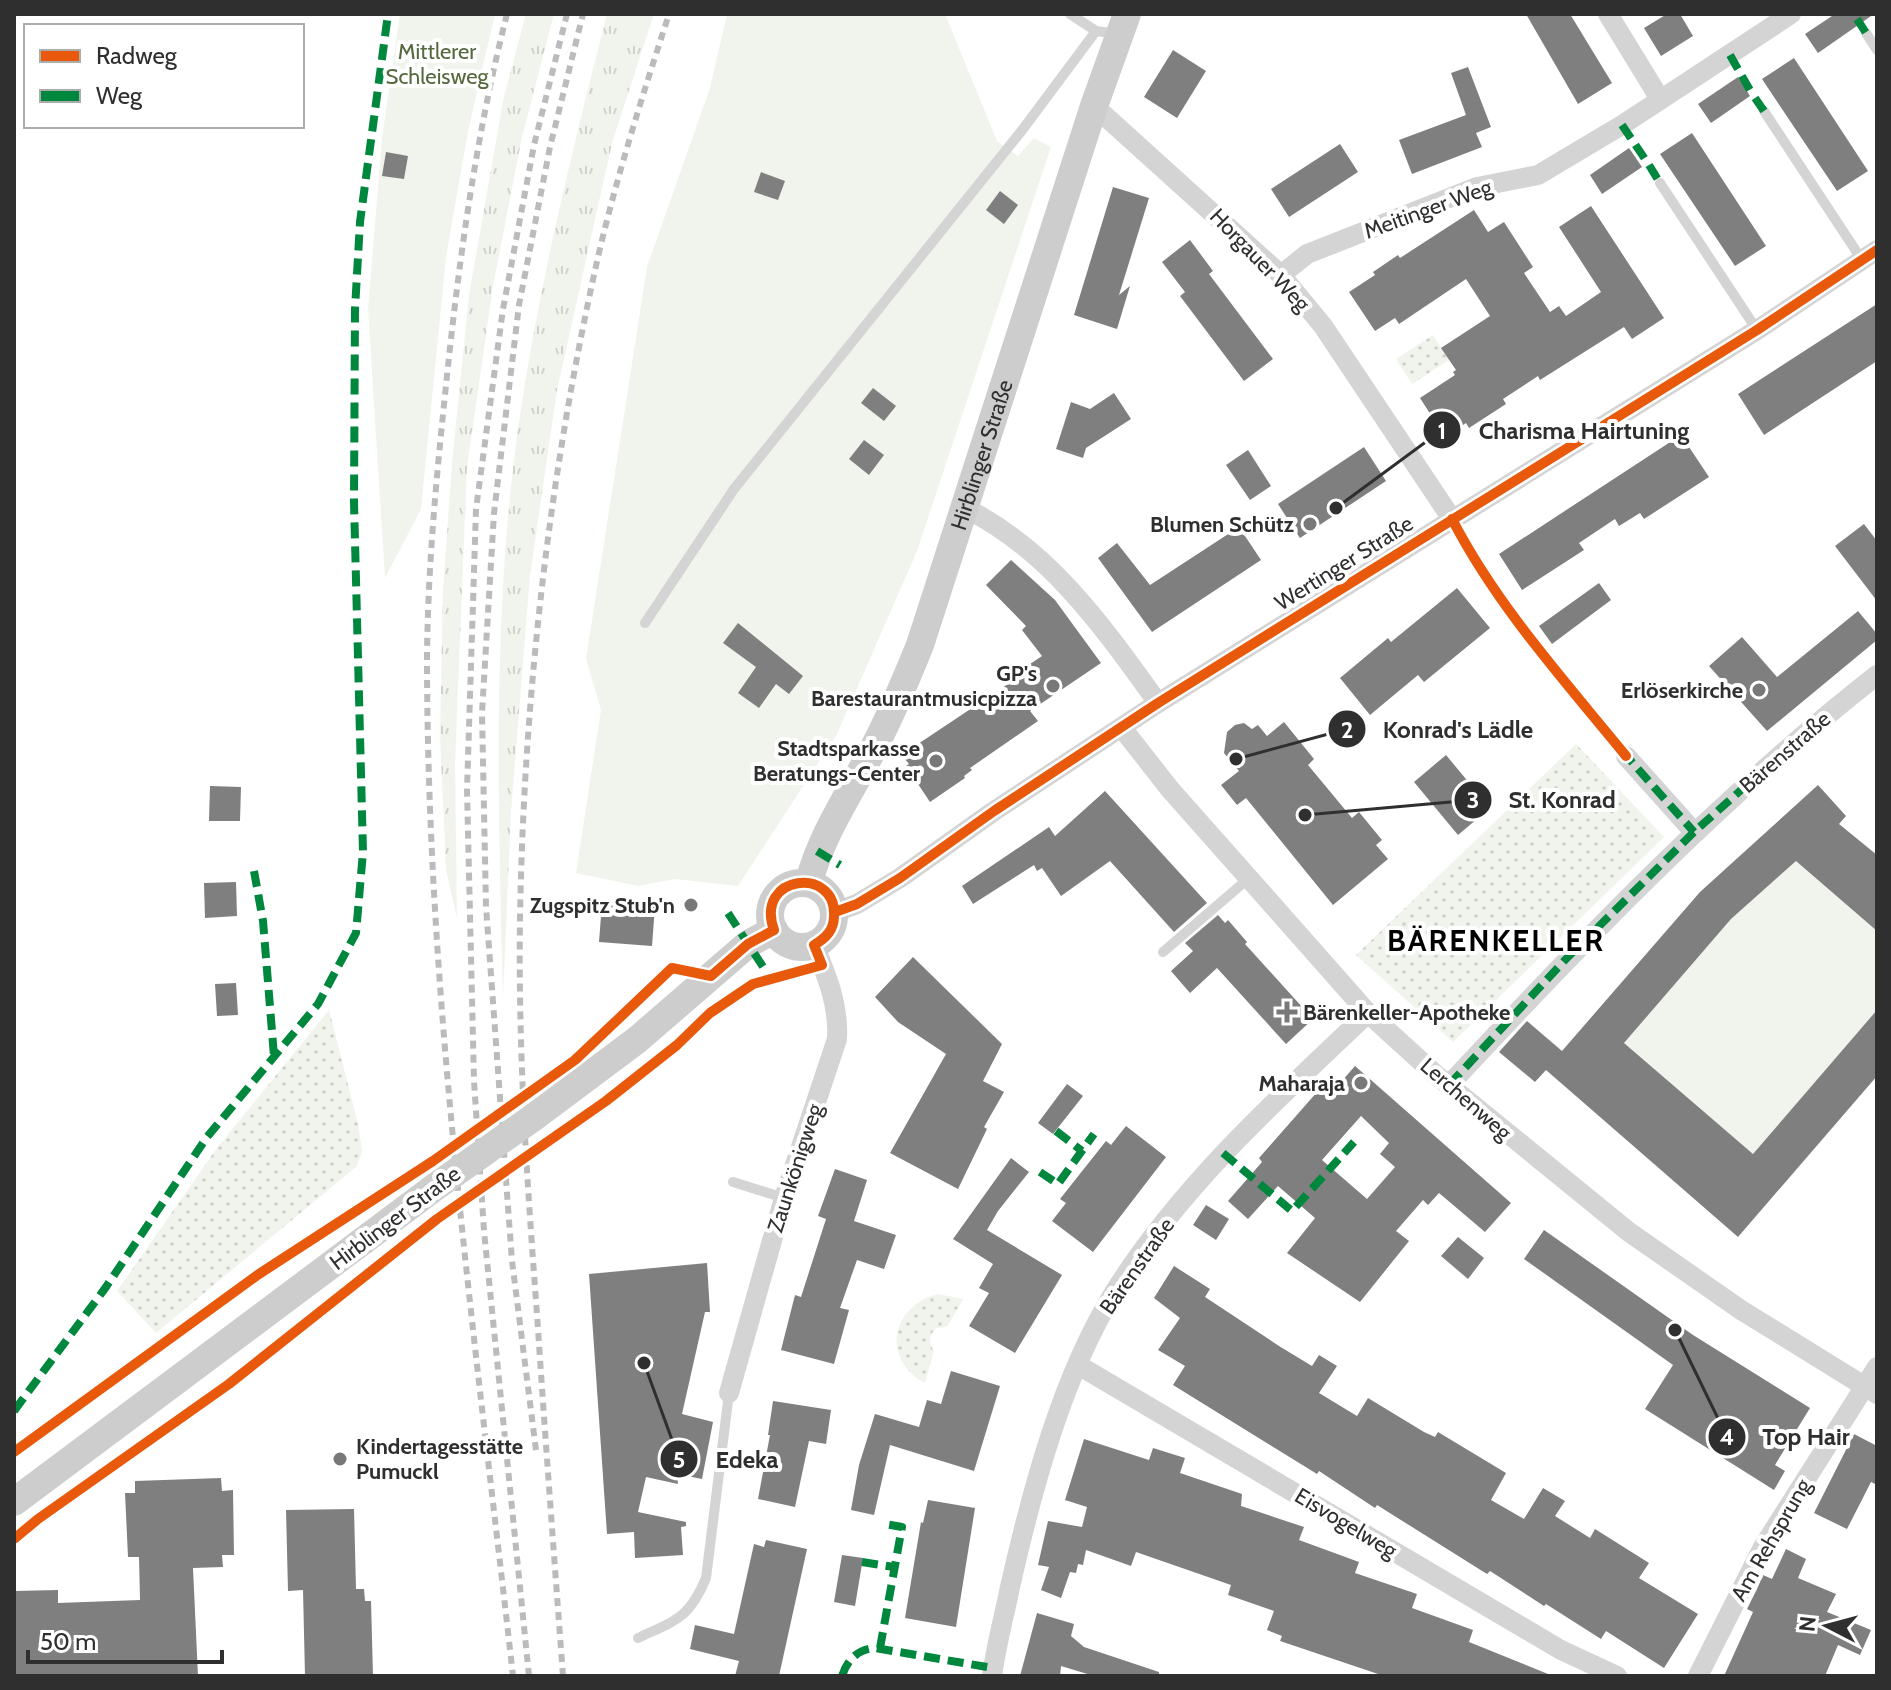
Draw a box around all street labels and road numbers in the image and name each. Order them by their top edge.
street label: Meitinger Weg [1360,173,1497,245]
street label: Horgauer Weg [1204,203,1316,318]
street label: Hirblinger Straße [944,376,1018,534]
street label: Wertinger Straße [1270,510,1418,616]
street label: Bärenstraße [1734,705,1836,799]
street label: Lerchenweg [1415,1052,1518,1147]
street label: Zaunkönigweg [762,1099,829,1236]
street label: Hirblinger Straße [324,1160,466,1276]
street label: Bärenstraße [1094,1213,1180,1319]
street label: Am Rehsprung [1725,1473,1817,1606]
street label: Eisvogelweg [1290,1482,1403,1565]

